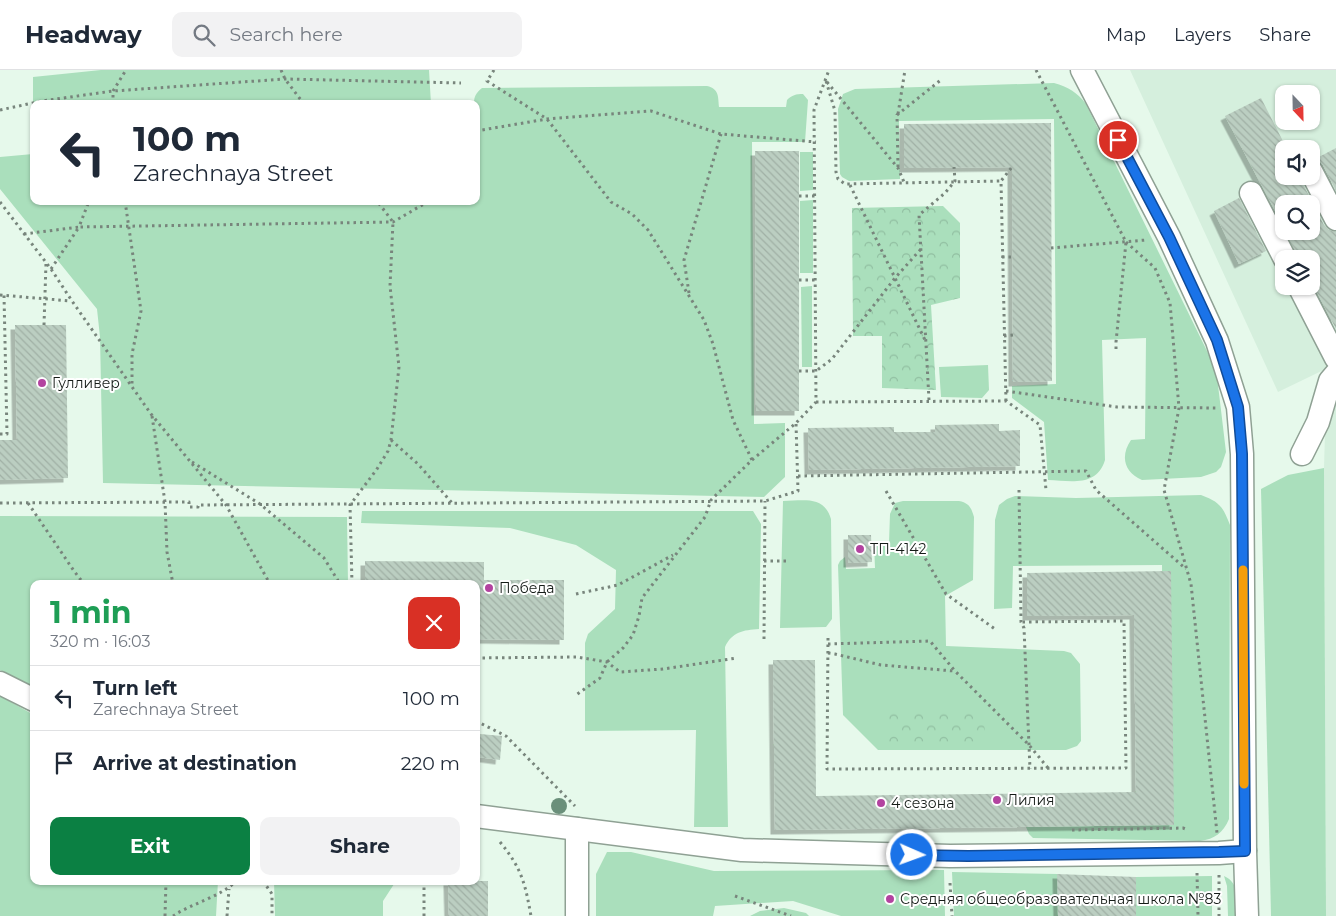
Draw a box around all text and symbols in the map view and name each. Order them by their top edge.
search box [172,12,522,57]
text: Headway [25,20,142,49]
icon: search [190,21,218,49]
text: Search here [230,23,343,46]
text: Map [1106,24,1146,46]
text: Layers [1174,24,1231,46]
text: Share [1259,24,1311,46]
north arrow [1275,85,1320,130]
map controls [1275,85,1320,295]
text: 100 m [133,117,241,160]
pin [1097,119,1139,161]
icon: left [50,120,115,185]
icon: arrive [1104,126,1132,154]
button: sound [1275,140,1320,185]
text: Zarechnaya Street [133,160,333,187]
button: search [1275,195,1320,240]
button: layers [1275,250,1320,295]
place label: Гулливер [52,374,120,392]
marker: Гулливер [36,377,48,389]
place label: ТП-4142 [870,540,926,558]
marker: ТП-4142 [854,543,866,555]
place label: Победа [499,579,554,597]
marker: Победа [483,582,495,594]
text: 1 min [50,594,131,631]
button: close [408,597,460,649]
text: 320 m · 16:03 [50,632,151,651]
text: Turn left [93,677,178,700]
icon: left [50,684,78,712]
text: 100 m [403,687,460,710]
text: Zarechnaya Street [93,700,239,719]
icon: arrive [50,749,78,777]
text: Arrive at destination [93,752,297,775]
text: 220 m [401,752,460,775]
place label: Лилия [1007,791,1055,809]
place label: 4 сезона [891,794,954,812]
marker: Лилия [991,794,1003,806]
marker: 4 сезона [875,797,887,809]
button: Exit [50,817,250,875]
button: Share [260,817,460,875]
position arrow [885,828,937,880]
place label: Средняя общеобразовательная школа №83 [900,890,1221,908]
marker: Средняя общеобразовательная школа №83 [884,893,896,905]

